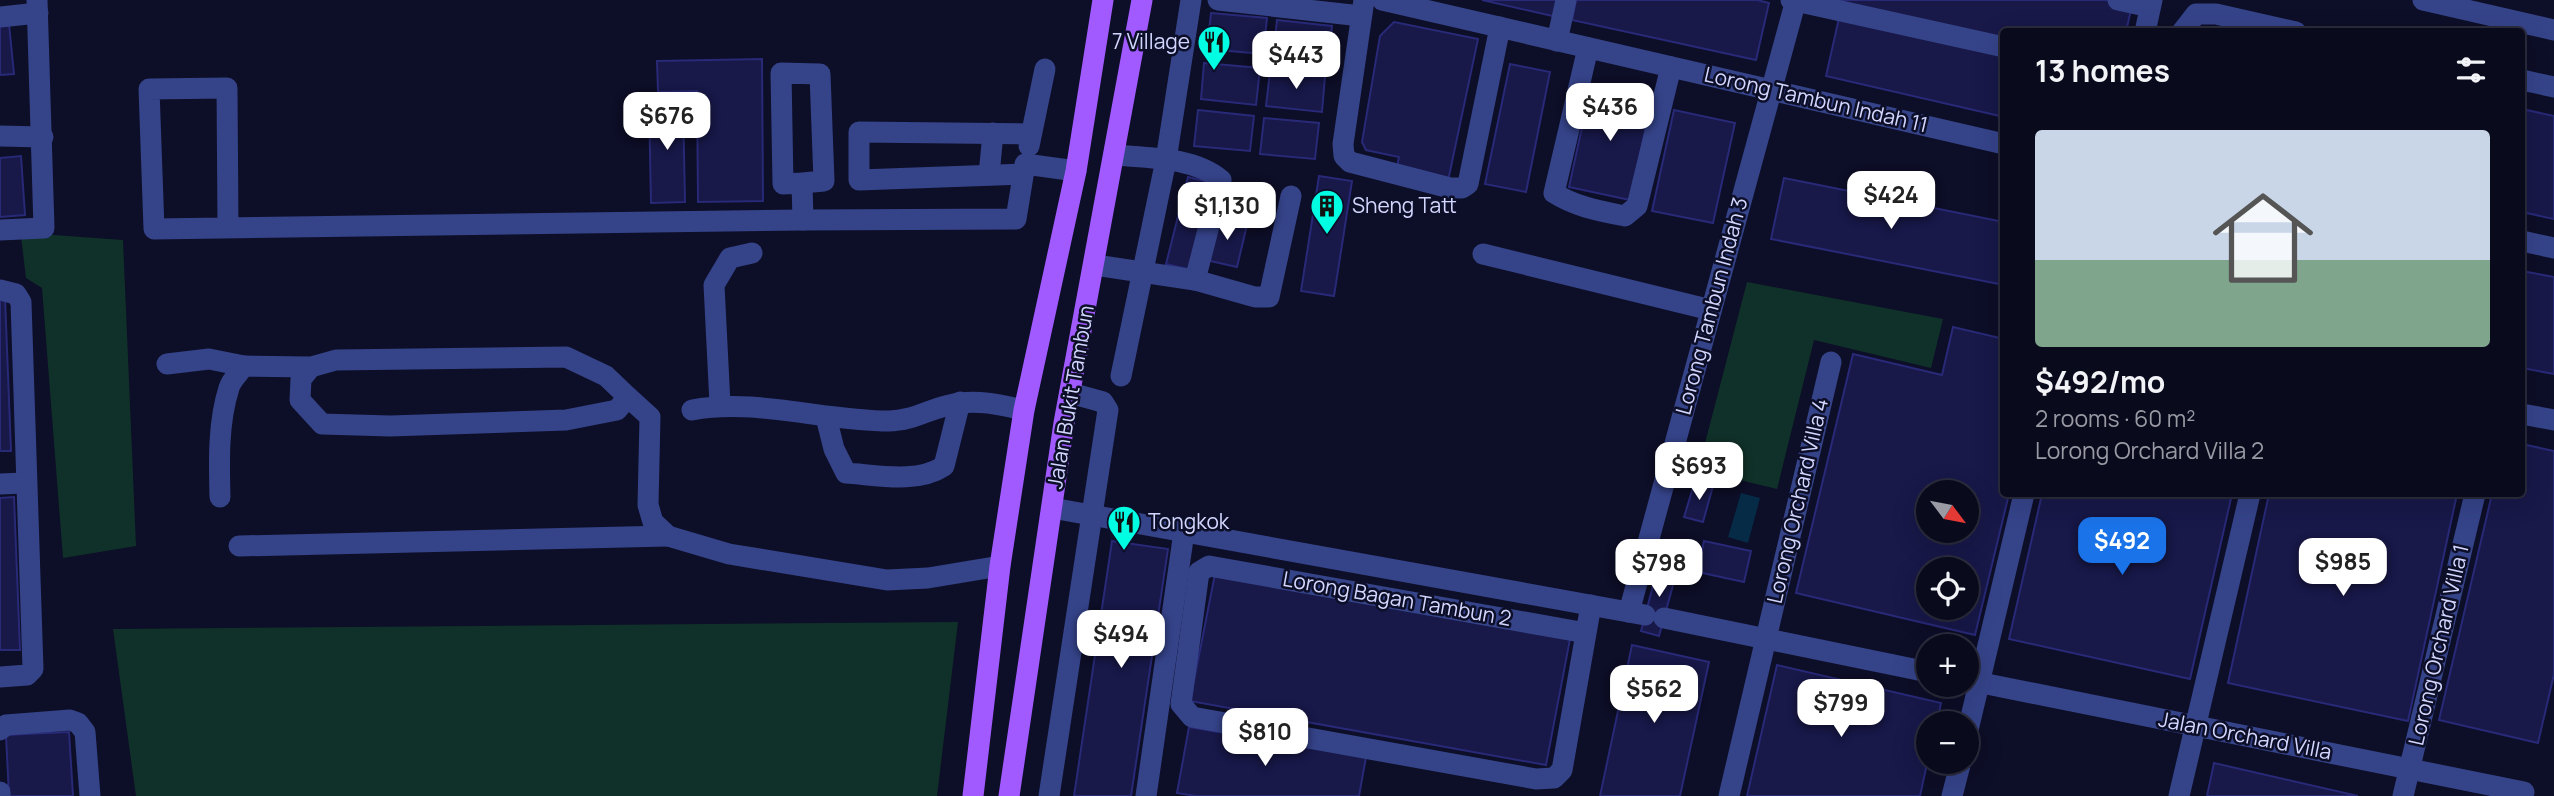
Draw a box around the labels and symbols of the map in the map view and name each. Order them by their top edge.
restaurant icon: 7 Village [1195,23,1233,72]
place label: 7 Village [1112,27,1190,55]
pin: $443 [1255,32,1337,91]
street label: Lorong Tambun Indah 11 [1702,60,1931,138]
pin: $436 [1569,83,1651,143]
pin: $676 [626,92,708,152]
pin: $424 [1850,172,1932,231]
pin: $1,130 [1170,182,1284,242]
building icon: Sheng Tatt [1308,187,1346,236]
place label: Sheng Tatt [1352,191,1457,219]
street label: Lorong Tambun Indah 3 [1669,194,1754,417]
street label: Jalan Bukit Tambun [1040,303,1100,491]
street label: Lorong Orchard Villa 4 [1760,396,1834,606]
pin: $693 [1658,442,1740,502]
north arrow [1916,480,1979,542]
restaurant icon: Tongkok [1105,503,1143,552]
place label: Tongkok [1148,507,1230,535]
pin: $492 [2081,518,2163,577]
pin: $985 [2302,538,2384,598]
pin: $798 [1618,540,1700,599]
street label: Lorong Orchard Villa 1 [2401,542,2475,748]
street label: Lorong Bagan Tambun 2 [1281,564,1514,632]
pin: $494 [1080,610,1162,670]
pin: $562 [1613,666,1695,725]
pin: $799 [1800,680,1882,739]
street label: Jalan Orchard Villa [2156,705,2334,766]
pin: $810 [1224,708,1306,768]

